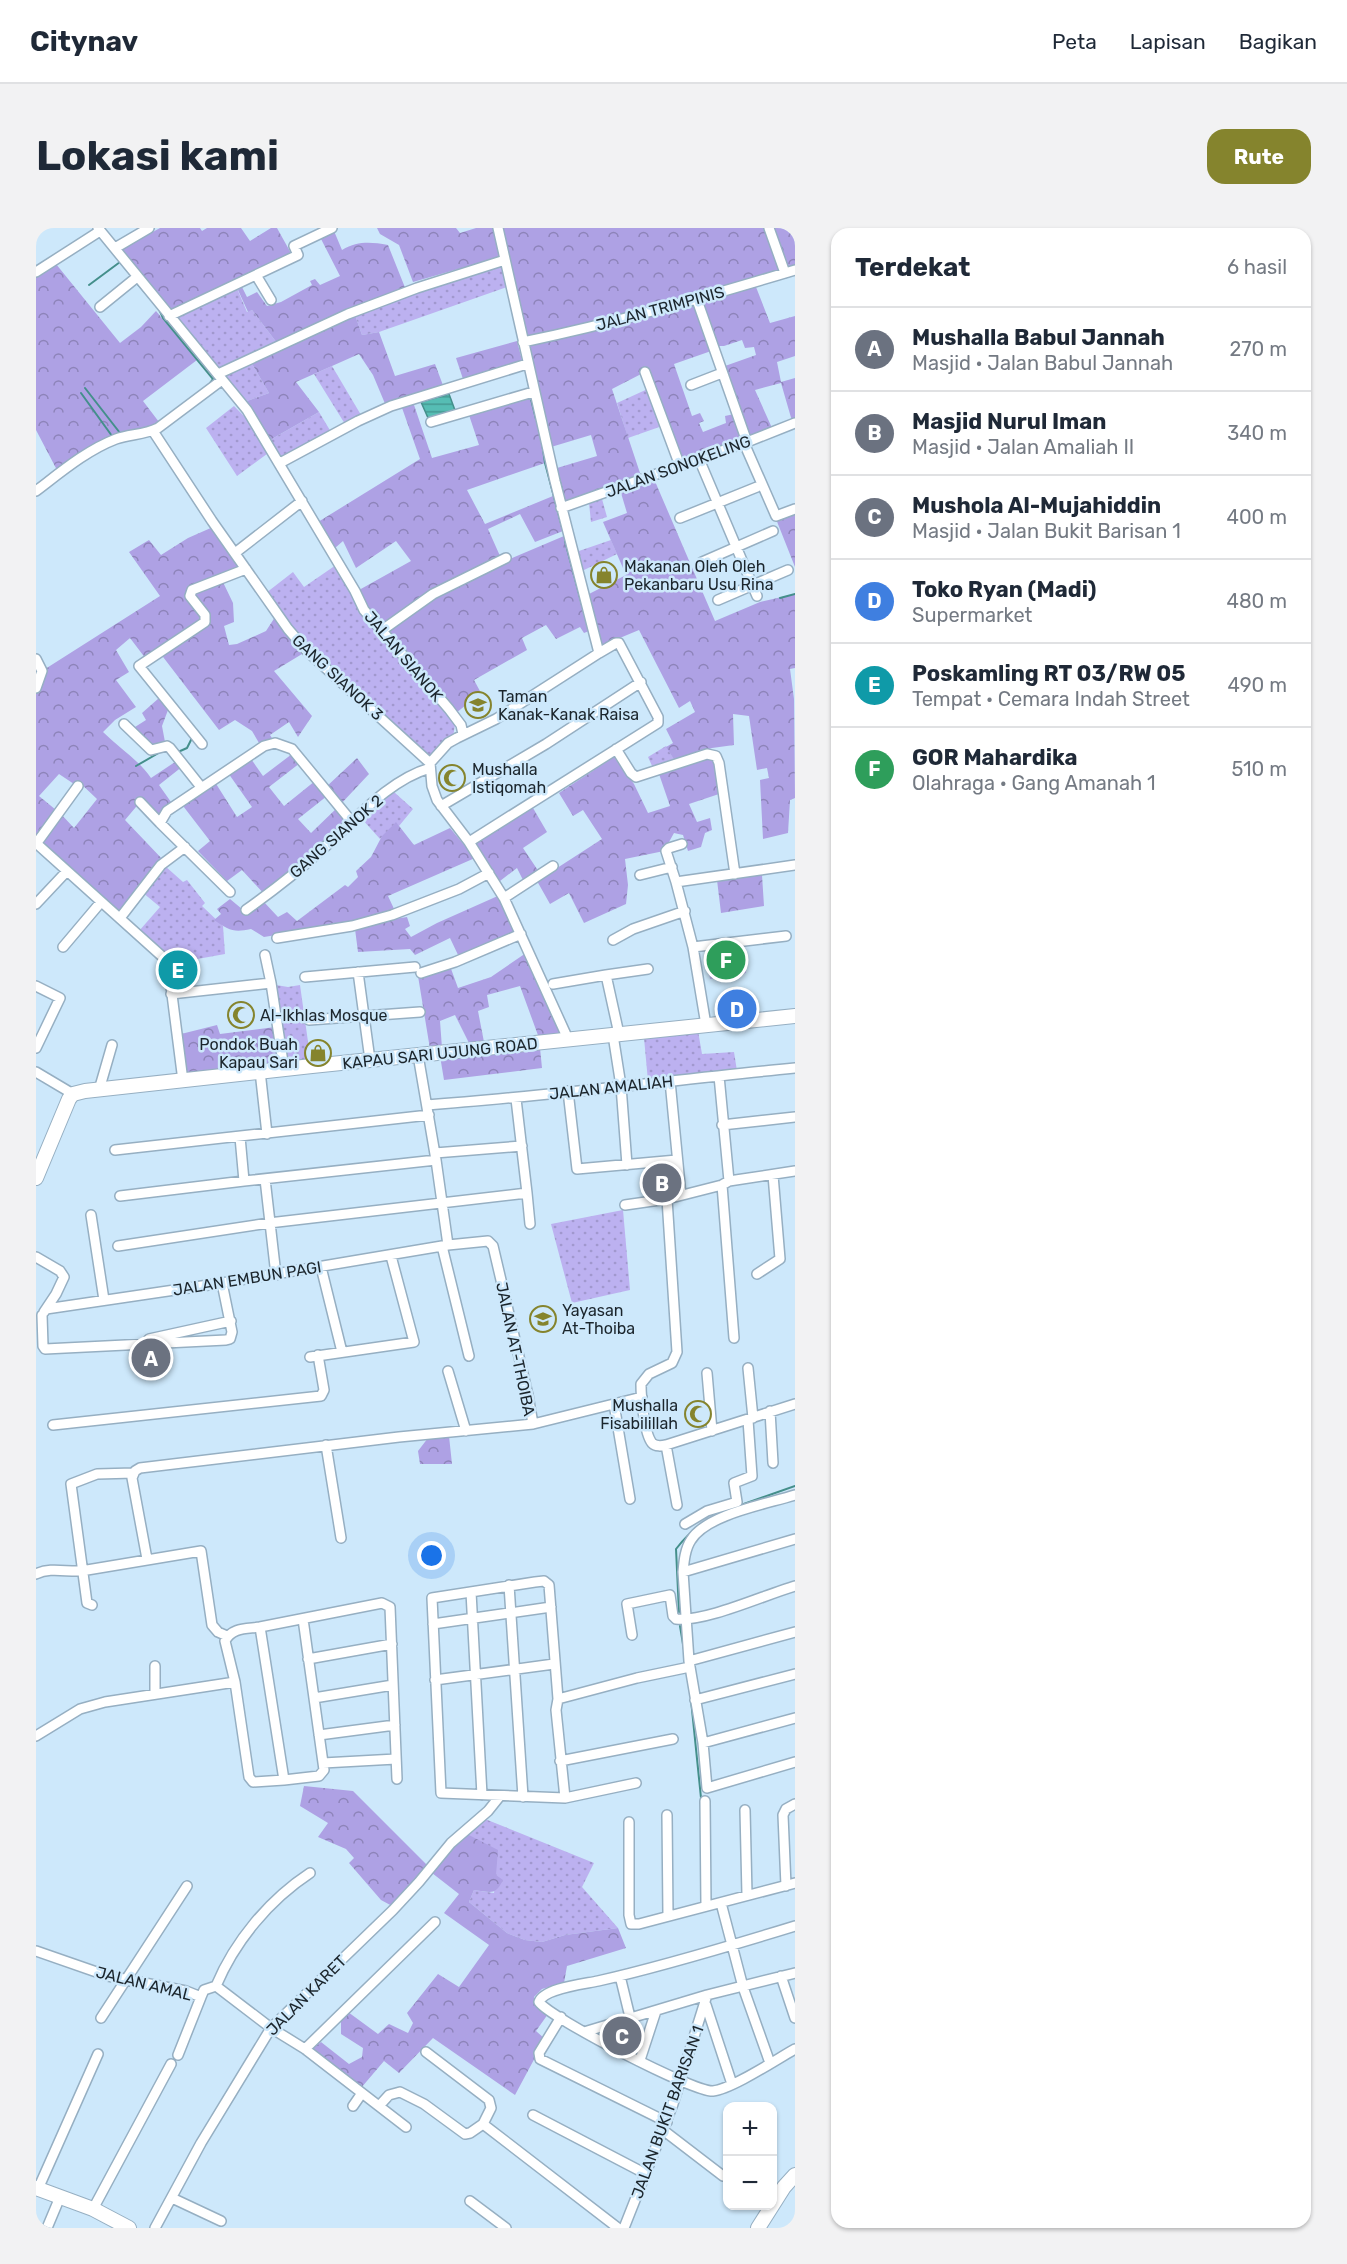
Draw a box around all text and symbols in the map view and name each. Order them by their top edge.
text: Citynav [30,25,138,58]
text: Peta [1052,29,1097,54]
text: Lapisan [1130,29,1206,54]
text: Bagikan [1239,29,1317,54]
button: Rute [1207,129,1311,184]
text: Lokasi kami [36,131,279,181]
text: Terdekat [855,252,970,283]
text: 6 hasil [1227,255,1287,279]
street label: JALAN TRIMPINIS [594,282,726,335]
text: Mushalla Babul Jannah [912,324,1165,351]
text: A [867,337,882,361]
text: 270 m [1230,337,1287,361]
text: Masjid · Jalan Babul Jannah [912,351,1173,375]
text: Masjid Nurul Iman [912,408,1106,435]
text: B [867,421,882,445]
text: 340 m [1227,421,1287,445]
street label: JALAN SONOKELING [603,431,753,502]
text: Masjid · Jalan Amaliah II [912,435,1134,459]
text: Mushola Al-Mujahiddin [912,492,1161,519]
text: C [867,505,882,529]
text: 400 m [1227,505,1287,529]
text: Masjid · Jalan Bukit Barisan 1 [912,519,1181,543]
place label: Makanan Oleh Oleh Pekanbaru Usu Rina [624,557,773,594]
shop icon: Makanan Oleh Oleh Pekanbaru Usu Rina [589,560,619,590]
text: Toko Ryan (Madi) [912,576,1096,603]
text: D [867,589,882,613]
text: 480 m [1226,589,1287,613]
text: Supermarket [912,603,1032,627]
street label: JALAN SIANOK [360,607,447,706]
street label: GANG SIANOK 3 [288,630,387,724]
text: Poskamling RT 03/RW 05 [912,660,1185,687]
text: E [868,673,881,697]
text: 490 m [1228,673,1287,697]
place label: Taman Kanak-Kanak Raisa [498,687,639,724]
text: Tempat · Cemara Indah Street [912,687,1190,711]
school or university icon: Taman Kanak-Kanak Raisa [463,690,493,720]
text: GOR Mahardika [912,744,1078,771]
text: F [868,757,881,781]
text: 510 m [1231,757,1287,781]
place label: Mushalla Istiqomah [472,760,546,797]
mosque icon: Mushalla Istiqomah [437,763,467,793]
text: Olahraga · Gang Amanah 1 [912,771,1156,795]
street label: GANG SIANOK 2 [286,791,387,882]
pin: F [706,938,746,982]
pin: E [158,948,198,992]
pin: D [718,986,756,1032]
mosque icon: Al-Ikhlas Mosque [226,1000,256,1030]
place label: Al-Ikhlas Mosque [260,1006,388,1025]
street label: KAPAU SARI UJUNG ROAD [341,1034,539,1073]
place label: Pondok Buah Kapau Sari [199,1035,298,1072]
shop icon: Pondok Buah Kapau Sari [303,1038,333,1068]
street label: JALAN AMALIAH [548,1072,674,1103]
pin: B [642,1160,682,1206]
street label: JALAN EMBUN PAGI [171,1257,323,1300]
street label: JALAN AT-THOIBA [492,1280,539,1418]
place label: Yayasan At-Thoiba [562,1301,635,1338]
school or university icon: Yayasan At-Thoiba [528,1304,558,1334]
pin: A [132,1336,170,1380]
place label: Mushalla Fisabilillah [600,1396,678,1433]
mosque icon: Mushalla Fisabilillah [683,1399,713,1429]
your location [417,1541,446,1570]
street label: JALAN KARET [262,1951,350,2039]
street label: JALAN AMAL [94,1962,194,2005]
pin: C [602,2014,642,2058]
street label: JALAN BUKIT BARISAN 1 [627,2023,708,2201]
map controls [723,2102,777,2210]
button: + [723,2102,777,2156]
button: − [723,2156,777,2210]

